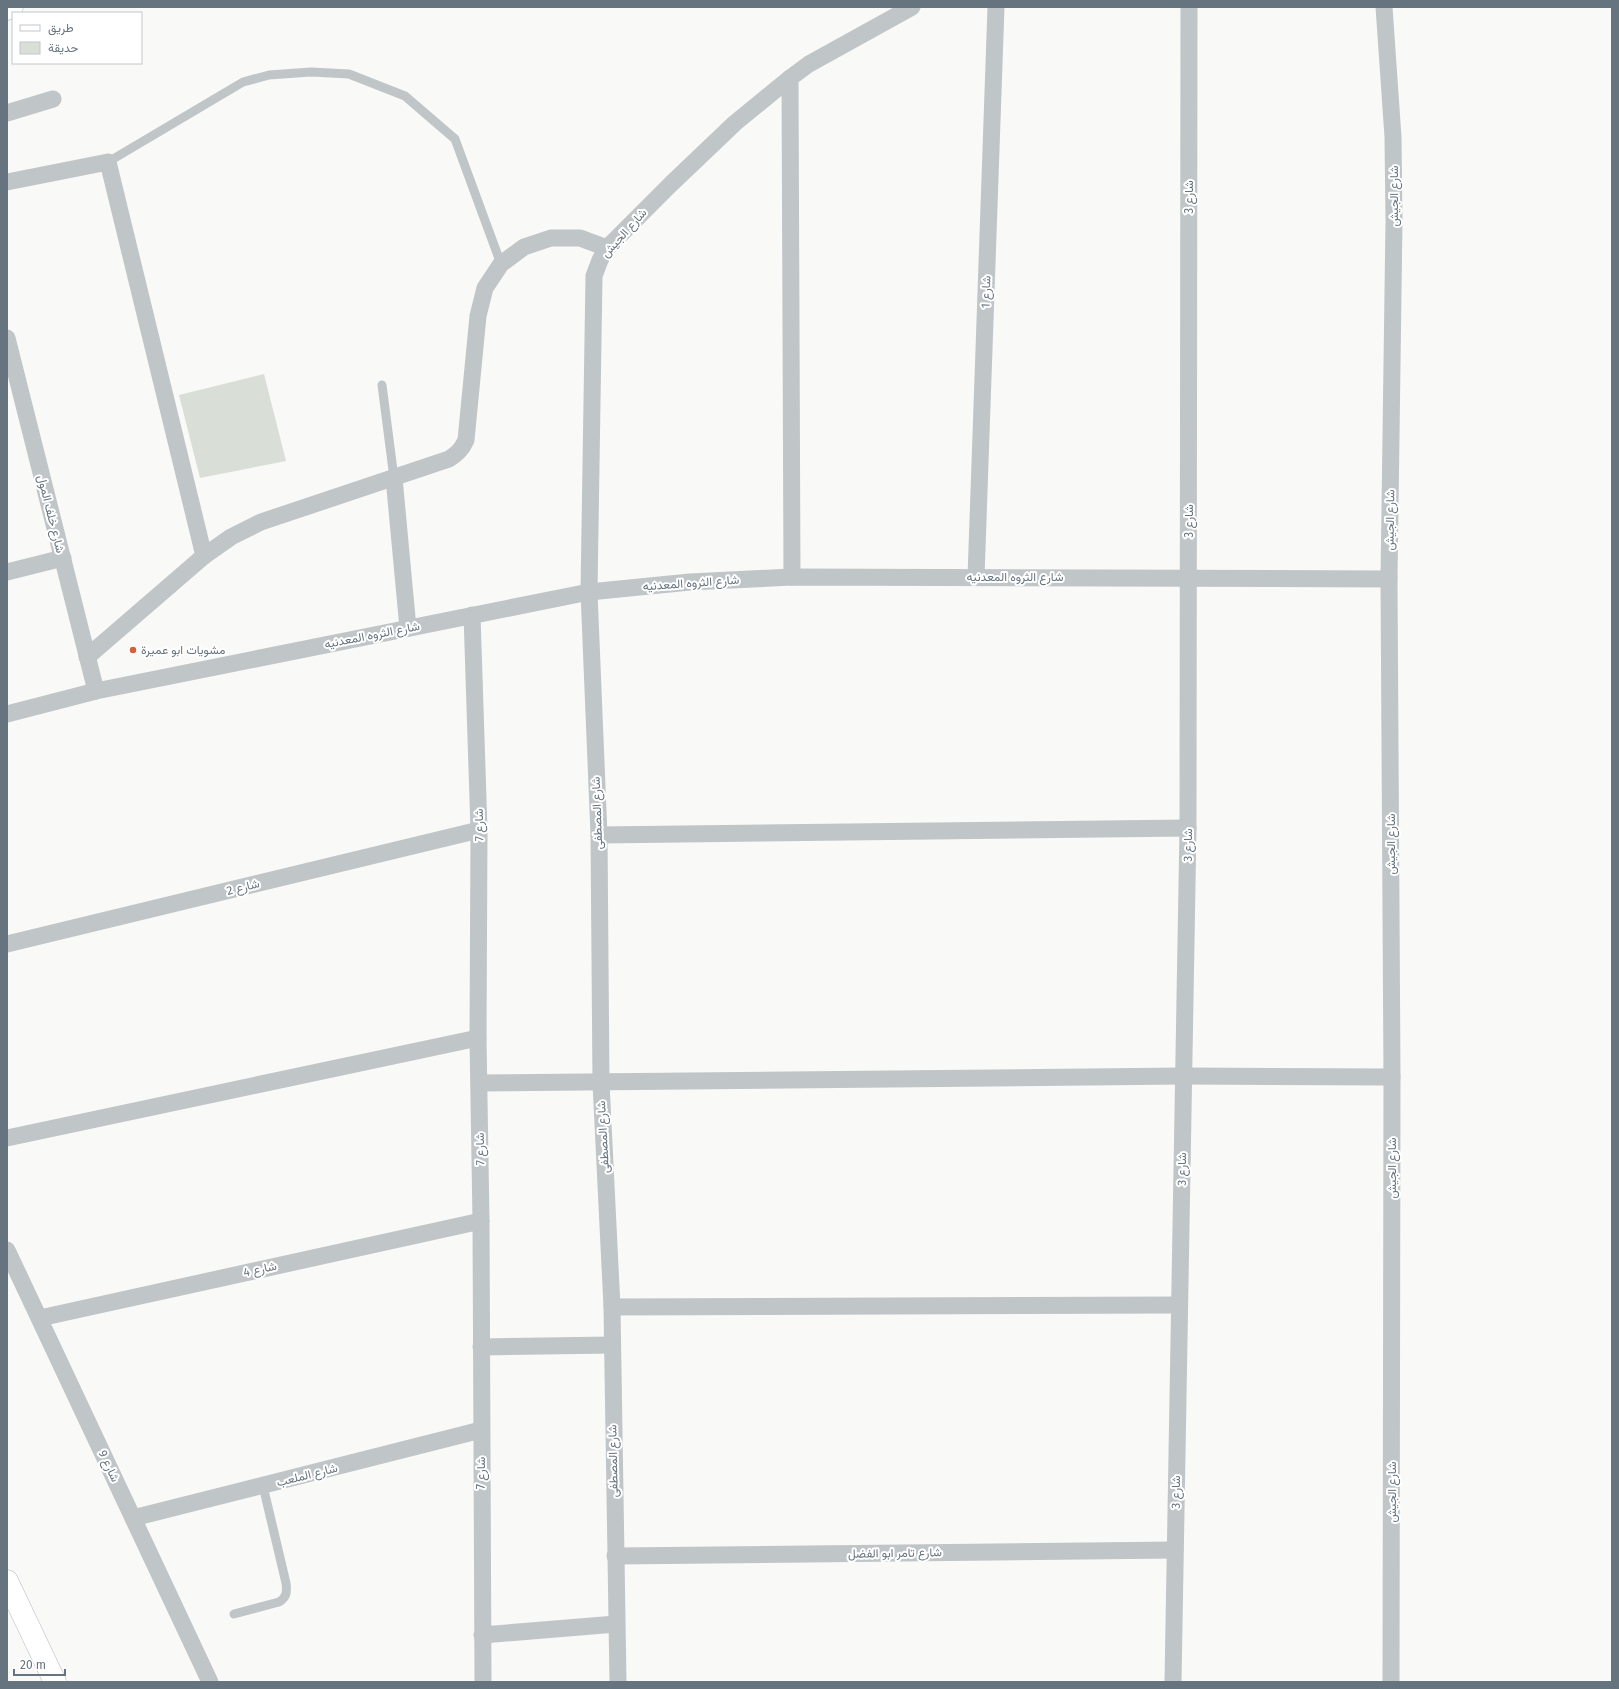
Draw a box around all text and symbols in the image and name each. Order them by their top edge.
legend [12,12,142,64]
text: طريق [48,21,74,36]
text: حديقة [48,41,78,55]
street label: شارع الجيش [1387,166,1403,226]
street label: شارع 3 [1182,180,1198,214]
street label: شارع الجيش [598,206,651,262]
street label: شارع 1 [978,275,996,309]
street label: شارع خلف المول [33,474,67,555]
street label: شارع الجيش [1382,489,1400,551]
street label: شارع 3 [1182,504,1198,538]
street label: شارع الثروه المعدنيه [967,570,1063,586]
street label: شارع الثروه المعدنيه [642,573,740,595]
street label: شارع الثروه المعدنيه [323,619,421,653]
place label: مشويات ابو عميرة [141,643,225,658]
marker: مشويات ابو عميرة [128,645,138,655]
street label: شارع المصطفى [589,776,607,850]
street label: شارع 7 [472,809,488,841]
street label: شارع الجيش [1384,814,1400,874]
street label: شارع 3 [1181,828,1197,862]
street label: شارع 2 [225,876,261,900]
street label: شارع المصطفى [594,1100,614,1174]
street label: شارع 7 [473,1133,489,1165]
street label: شارع الجيش [1385,1138,1401,1198]
street label: شارع 3 [1175,1152,1191,1186]
street label: شارع 4 [242,1259,278,1281]
street label: شارع المصطفى [605,1425,623,1497]
street label: شارع 9 [94,1448,122,1485]
street label: شارع 7 [474,1457,490,1489]
street label: شارع الملعب [275,1461,339,1491]
street label: شارع الجيش [1385,1462,1401,1522]
street label: شارع 3 [1169,1475,1185,1509]
street label: شارع تامر ابو الفضل [848,1545,942,1563]
scale bar [14,1651,65,1677]
text: 20 m [20,1658,46,1672]

